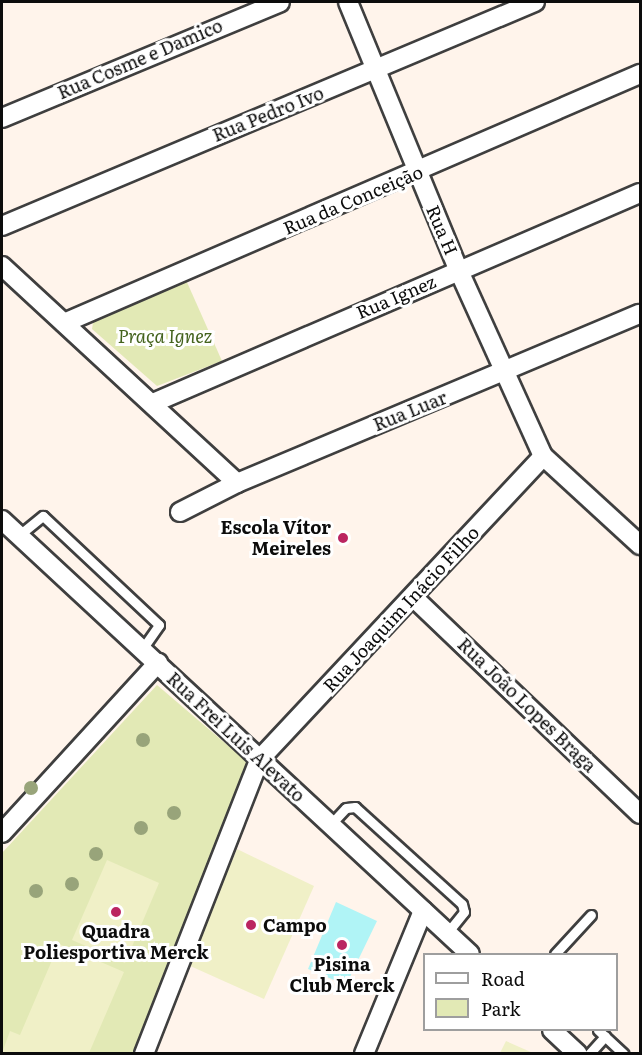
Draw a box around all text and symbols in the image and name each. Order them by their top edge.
street label: Rua Cosme e Damico [54,14,226,104]
street label: Rua Pedro Ivo [209,82,327,146]
street label: Rua da Conceição [280,161,426,239]
street label: Rua H [422,202,462,258]
street label: Rua Ignez [353,271,439,323]
park label: Praça Ignez [118,325,212,347]
street label: Rua Luar [370,386,450,436]
place label: Escola Vítor Meireles [220,517,331,560]
street label: Rua Joaquim Inácio Filho [318,522,484,696]
marker: Escola Vítor Meireles [336,531,350,545]
street label: Rua João Lopes Braga [453,633,601,777]
street label: Rua Frei Luis Alevato [163,668,309,806]
marker: Quadra Poliesportiva Merck [109,905,123,919]
place label: Campo [263,914,327,936]
marker: Campo [244,918,258,932]
place label: Quadra Poliesportiva Merck [23,921,209,964]
marker: Pisina Club Merck [335,938,349,952]
legend [423,953,618,1031]
place label: Pisina Club Merck [289,954,395,996]
text: Road [481,965,525,992]
text: Park [481,995,520,1022]

